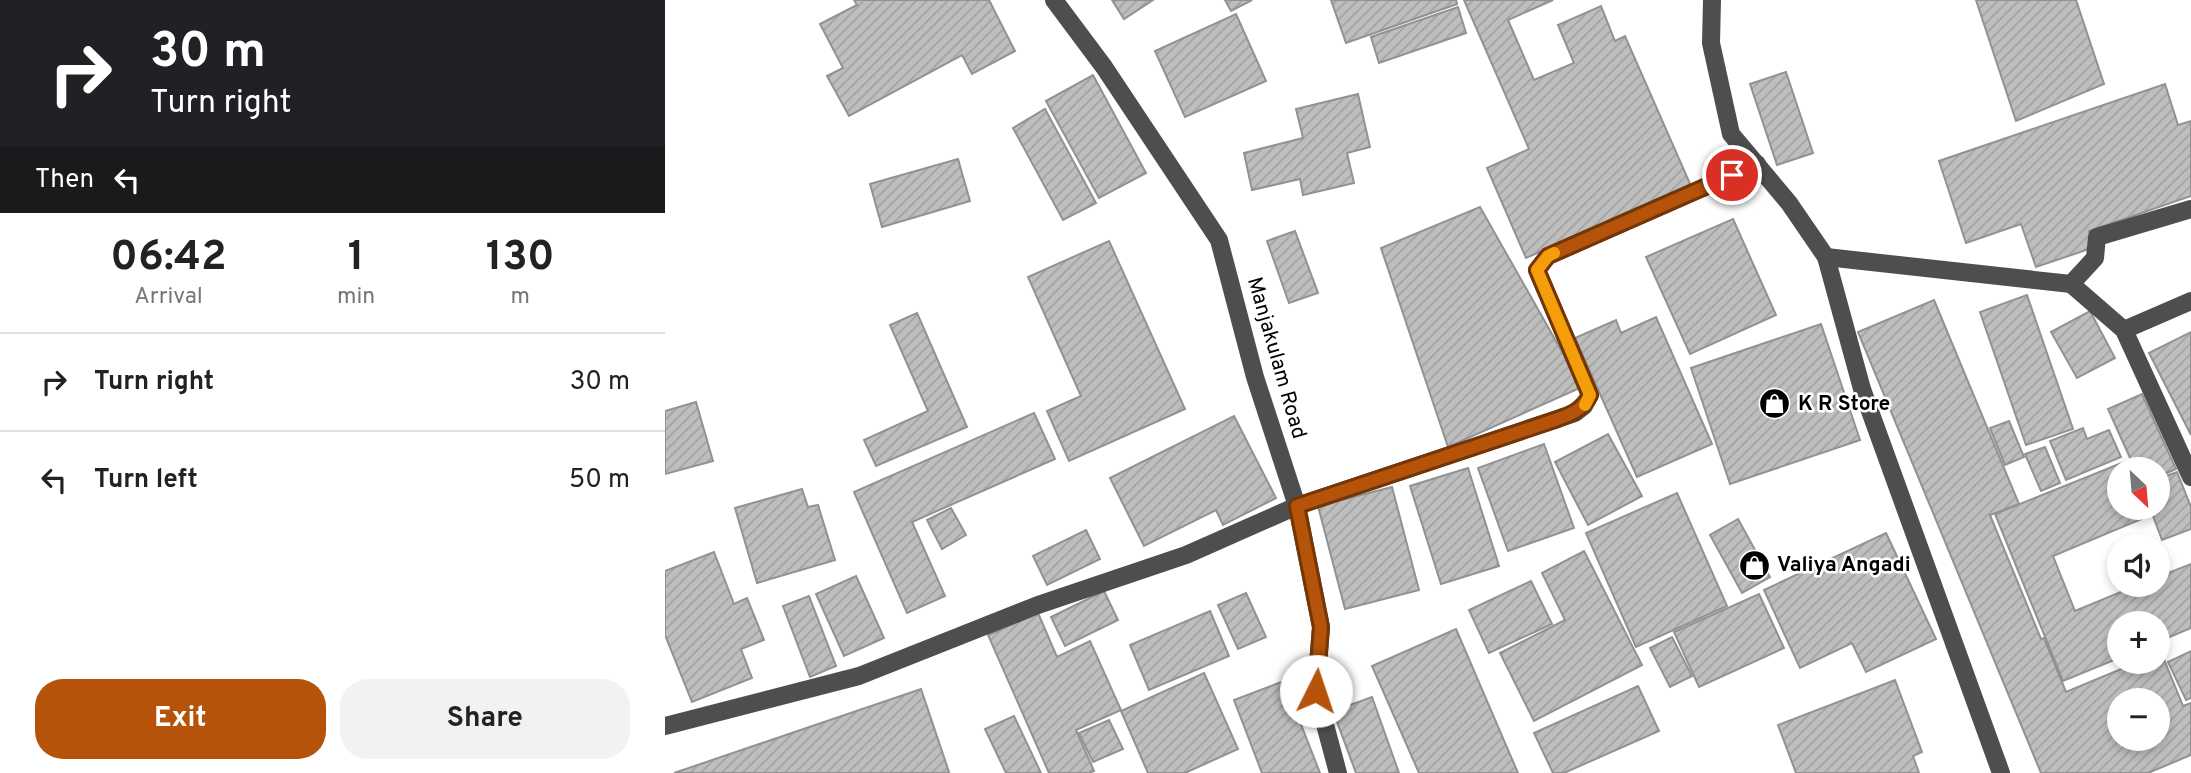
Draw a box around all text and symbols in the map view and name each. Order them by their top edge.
text: 30 m [150,23,266,85]
icon: right [35,28,126,119]
text: Turn right [150,84,292,124]
pin [1702,145,1762,205]
icon: arrive [1713,156,1751,194]
icon: left [108,161,146,199]
text: Then [35,164,94,197]
text: 06:42 [110,232,227,285]
text: 1 [348,232,365,285]
text: 130 [486,232,555,285]
street label: Manjakulam Road [1240,274,1312,442]
text: Arrival [134,283,203,312]
text: min [337,283,375,312]
text: m [510,283,530,312]
icon: right [35,363,73,401]
text: Turn right [94,366,214,399]
text: 30 m [570,366,630,399]
shop icon: K R Store [1758,387,1792,421]
place label: K R Store [1798,391,1890,418]
north arrow [2107,457,2170,520]
map controls [2107,457,2170,751]
icon: left [35,461,73,499]
text: Turn left [94,464,198,497]
text: 50 m [569,464,630,497]
button: sound [2107,534,2170,597]
shop icon: Valiya Angadi [1737,548,1771,582]
place label: Valiya Angadi [1777,552,1911,579]
button: + [2107,611,2170,674]
position arrow [1279,654,1353,728]
button: Exit [35,679,326,759]
button: Share [340,679,630,759]
button: − [2107,688,2170,751]

